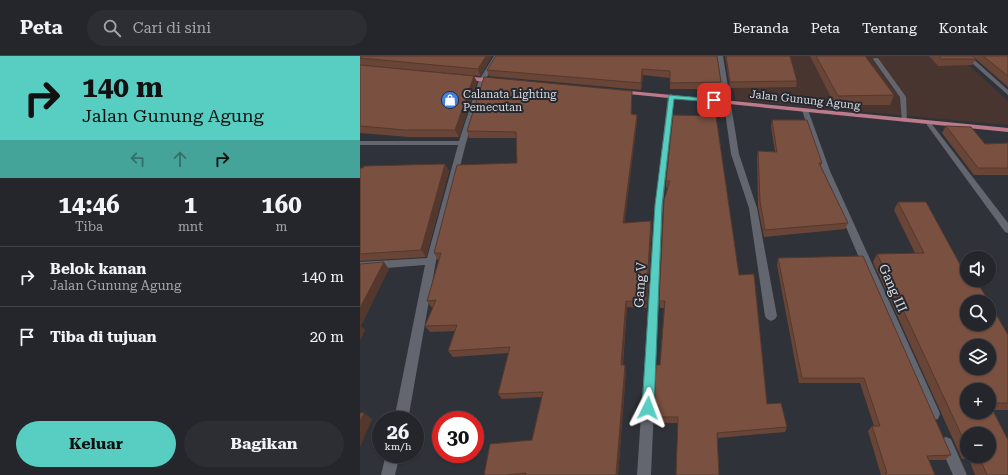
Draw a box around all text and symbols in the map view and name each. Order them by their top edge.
search box [87,10,367,46]
text: Peta [20,16,63,39]
icon: search [101,17,123,39]
text: Cari di sini [133,19,211,37]
text: Beranda [733,20,789,36]
text: Peta [811,20,840,36]
text: Tentang [862,20,917,36]
text: Kontak [939,20,988,36]
text: 140 m [82,71,163,104]
icon: right [16,72,68,124]
pin [697,83,731,117]
place label: Calanata Lighting Pemecutan [463,88,557,114]
street label: Jalan Gunung Agung [749,88,862,112]
icon: arrive [703,89,725,111]
shop icon: Calanata Lighting Pemecutan [440,90,460,110]
text: Jalan Gunung Agung [82,105,264,126]
icon: left [127,148,149,170]
icon: ahead [169,148,191,170]
icon: right [211,148,233,170]
text: 14:46 [58,191,120,219]
text: 1 [184,191,197,219]
text: 160 [261,191,302,219]
text: Tiba [75,219,103,234]
text: mnt [178,219,203,234]
text: m [276,219,287,234]
map controls [960,251,996,463]
button: sound [960,251,996,287]
text: Belok kanan [50,260,146,278]
street label: Gang V [631,262,649,308]
street label: Gang III [876,262,910,314]
icon: right [16,266,38,288]
text: 140 m [301,268,344,286]
text: Jalan Gunung Agung [50,278,181,293]
button: search [960,295,996,331]
icon: arrive [16,326,38,348]
text: Tiba di tujuan [50,328,157,346]
text: 20 m [310,328,344,346]
button: layers [960,339,996,375]
button: + [960,383,996,419]
position arrow [627,387,669,429]
speed limit sign: 30 [432,411,484,463]
text: 26 [387,420,409,444]
button: Keluar [16,421,176,467]
button: Bagikan [184,421,344,467]
button: − [960,427,996,463]
text: km/h [385,441,411,452]

